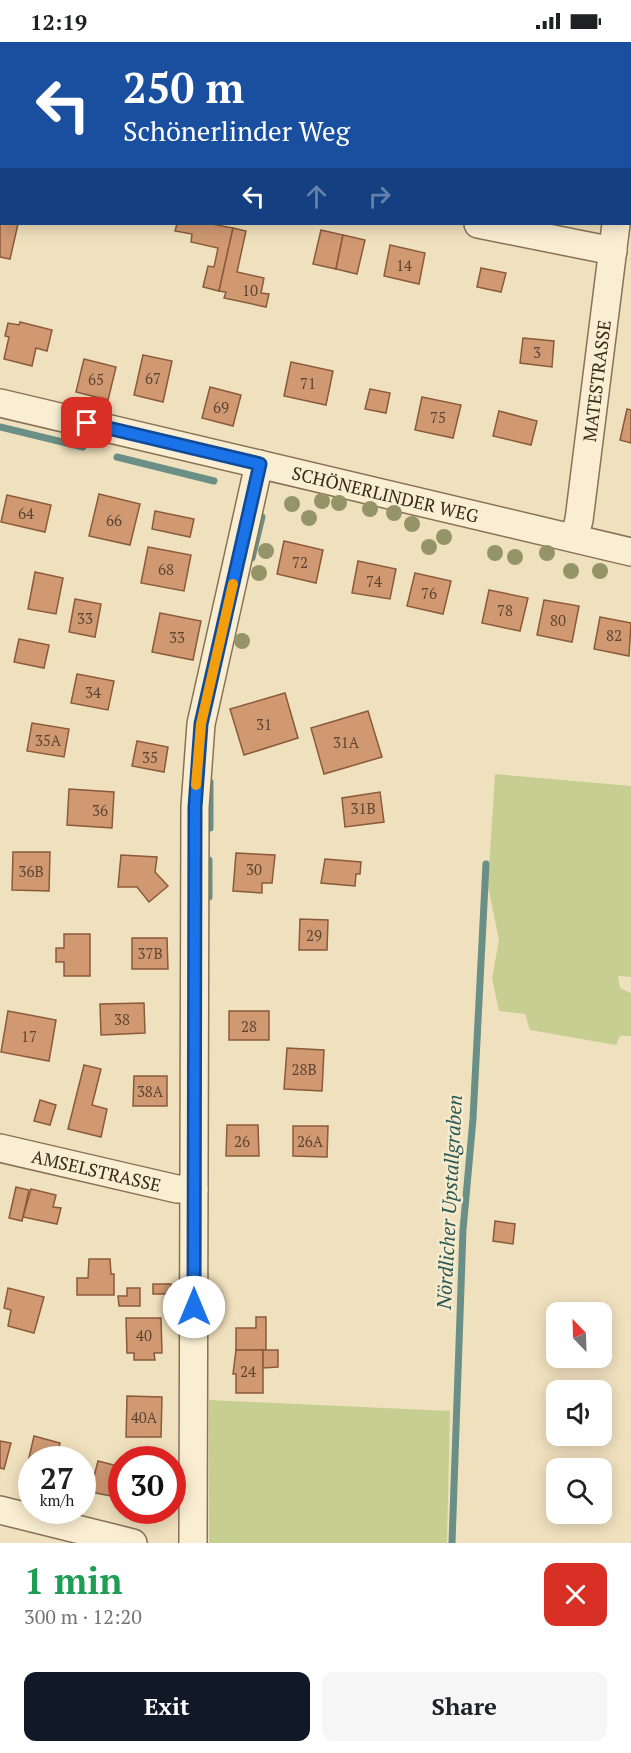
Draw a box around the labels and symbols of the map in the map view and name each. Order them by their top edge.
house number: 14 [396,255,412,275]
house number: 10 [242,280,258,300]
street label: MATESTRASSE [577,319,616,443]
house number: 3 [533,342,541,362]
house number: 67 [145,368,161,388]
house number: 65 [88,369,104,389]
house number: 71 [300,373,316,393]
pin [61,397,112,448]
house number: 69 [213,397,229,417]
house number: 75 [430,407,446,427]
street label: SCHÖNERLINDER WEG [290,460,482,528]
house number: 64 [18,503,34,523]
house number: 66 [106,510,122,530]
house number: 72 [292,552,308,572]
house number: 68 [158,559,174,579]
house number: 74 [366,571,382,591]
house number: 76 [421,583,437,603]
house number: 78 [497,600,513,620]
house number: 33 [77,608,93,628]
house number: 80 [550,610,566,630]
house number: 82 [606,625,622,645]
house number: 33 [169,627,185,647]
house number: 34 [85,682,101,702]
house number: 31 [256,714,272,734]
house number: 35A [35,730,62,750]
house number: 31A [333,732,360,752]
house number: 35 [142,747,158,767]
house number: 31B [350,798,376,818]
house number: 36 [92,800,108,820]
house number: 30 [246,859,262,879]
house number: 36B [18,861,44,881]
house number: 29 [306,925,322,945]
house number: 37B [137,943,163,963]
house number: 38 [114,1009,130,1029]
house number: 28 [241,1016,257,1036]
house number: 17 [21,1026,37,1046]
house number: 28B [291,1059,317,1079]
house number: 38A [137,1081,164,1101]
water label: Nördlicher Upstallgraben [430,1094,468,1311]
house number: 26 [234,1131,250,1151]
house number: 26A [297,1131,324,1151]
street label: AMSELSTRASSE [29,1144,164,1197]
position arrow [162,1275,226,1339]
north arrow [546,1302,612,1368]
house number: 40 [136,1325,152,1345]
house number: 24 [240,1361,256,1381]
house number: 40A [131,1407,158,1427]
speed limit sign: 30 [108,1446,186,1524]

